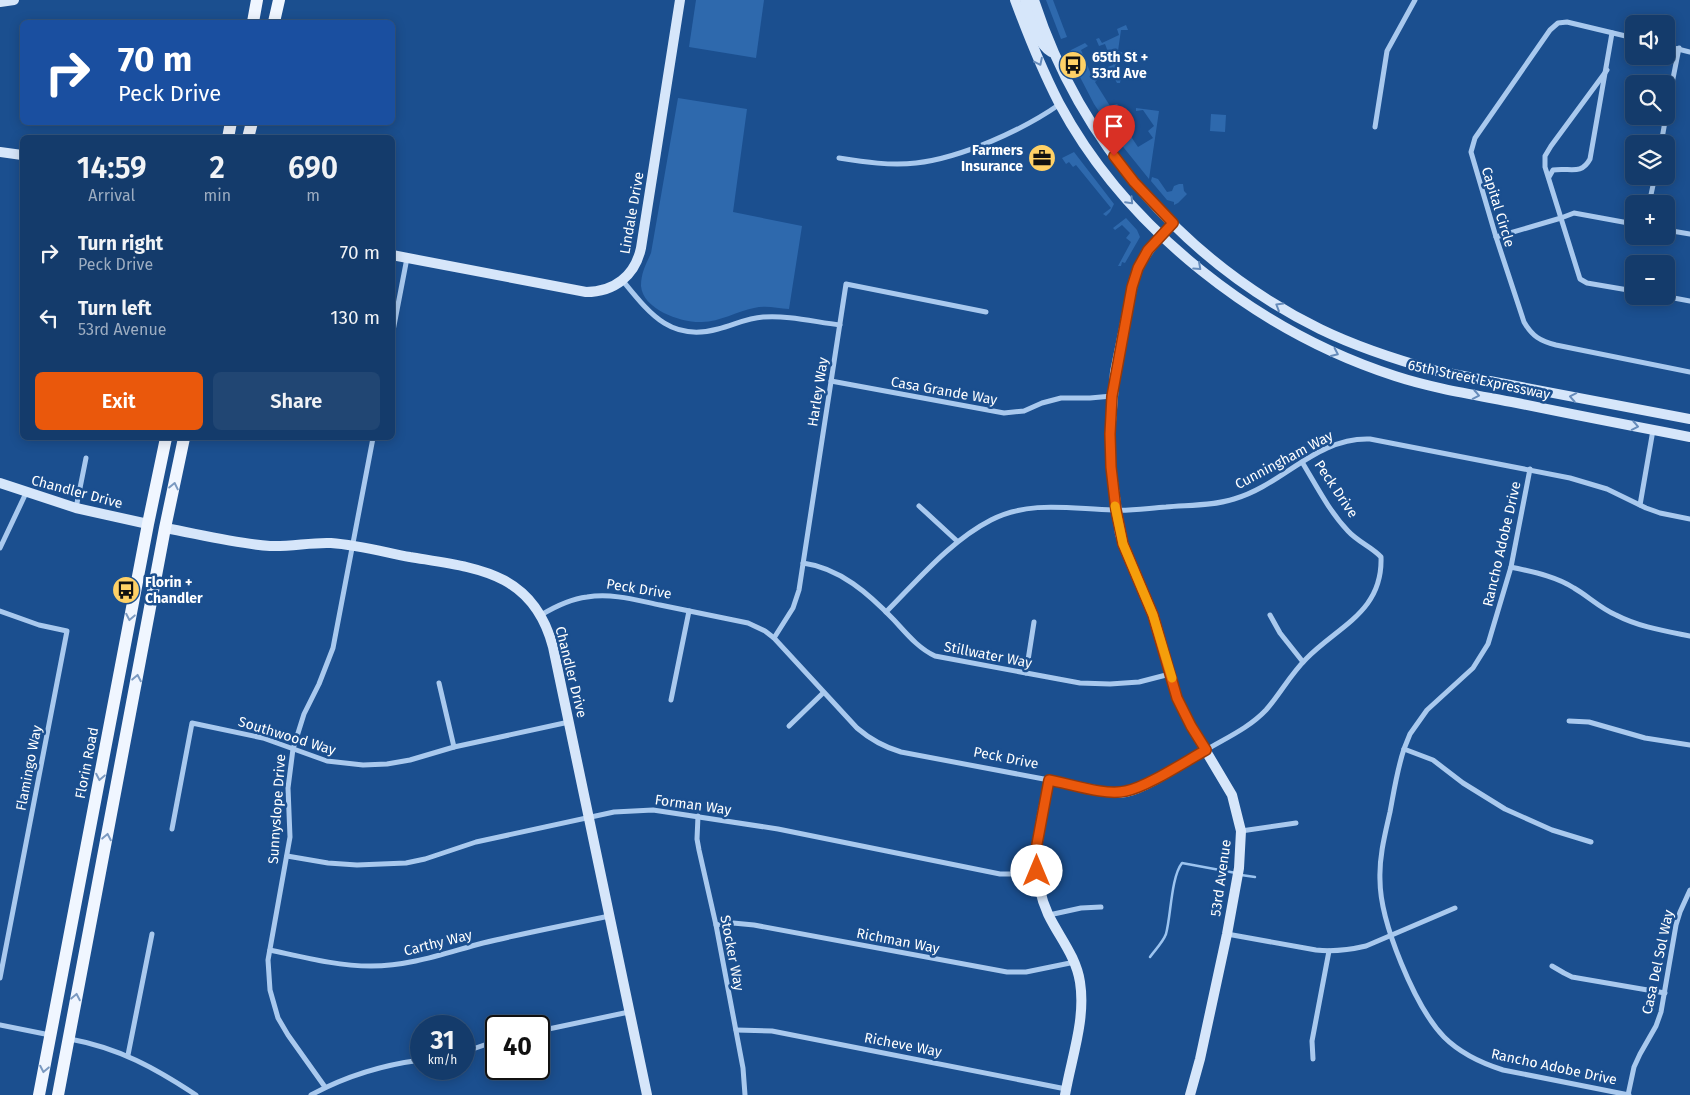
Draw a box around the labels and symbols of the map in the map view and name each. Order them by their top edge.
place label: 65th St + 53rd Ave [1092,49,1148,82]
bus stop icon: 65th St + 53rd Ave [1058,50,1088,80]
one-way arrow [1033,56,1043,65]
pin [1093,105,1135,156]
place label: Farmers Insurance [961,142,1023,175]
office icon: Farmers Insurance [1027,143,1057,173]
street label: Capital Circle [1478,165,1518,249]
street label: Lindale Drive [616,171,648,255]
one-way arrow [1124,195,1133,204]
one-way arrow [1192,262,1201,271]
one-way arrow [1276,303,1285,313]
one-way arrow [1330,347,1339,357]
street label: Harley Way [804,356,832,428]
street label: 65th Street Expressway [1406,357,1552,403]
street label: Casa Grande Way [890,373,999,409]
one-way arrow [1471,389,1480,400]
one-way arrow [1569,392,1578,403]
one-way arrow [1631,421,1639,431]
street label: Cunningham Way [1232,427,1336,493]
street label: Peck Drive [1311,457,1361,521]
street label: Chandler Drive [30,472,124,512]
street label: Rancho Adobe Drive [1479,480,1525,608]
one-way arrow [168,481,179,490]
place label: Florin + Chandler [145,574,203,607]
bus stop icon: Florin + Chandler [111,575,141,605]
street label: Peck Drive [605,575,673,603]
one-way arrow [126,613,136,621]
street label: Chandler Drive [551,624,591,720]
street label: Stillwater Way [943,638,1034,672]
one-way arrow [131,673,142,682]
street label: Southwood Way [236,713,338,759]
street label: Flamingo Way [12,724,46,812]
street label: Florin Road [72,726,102,800]
street label: Peck Drive [972,743,1040,773]
street label: Sunnyslope Drive [265,753,289,865]
one-way arrow [95,772,106,781]
street label: Forman Way [654,791,732,819]
one-way arrow [101,833,111,842]
street label: 53rd Avenue [1207,838,1235,918]
position arrow [1010,844,1062,896]
street label: Casa Del Sol Way [1639,908,1677,1016]
street label: Stocker Way [716,914,748,992]
street label: Richman Way [855,925,941,957]
street label: Carthy Way [402,926,474,960]
one-way arrow [71,993,81,1001]
speed limit sign: 40 [485,1015,550,1080]
street label: Richeve Way [863,1029,943,1061]
street label: Rancho Adobe Drive [1490,1045,1618,1089]
one-way arrow [39,1065,50,1074]

